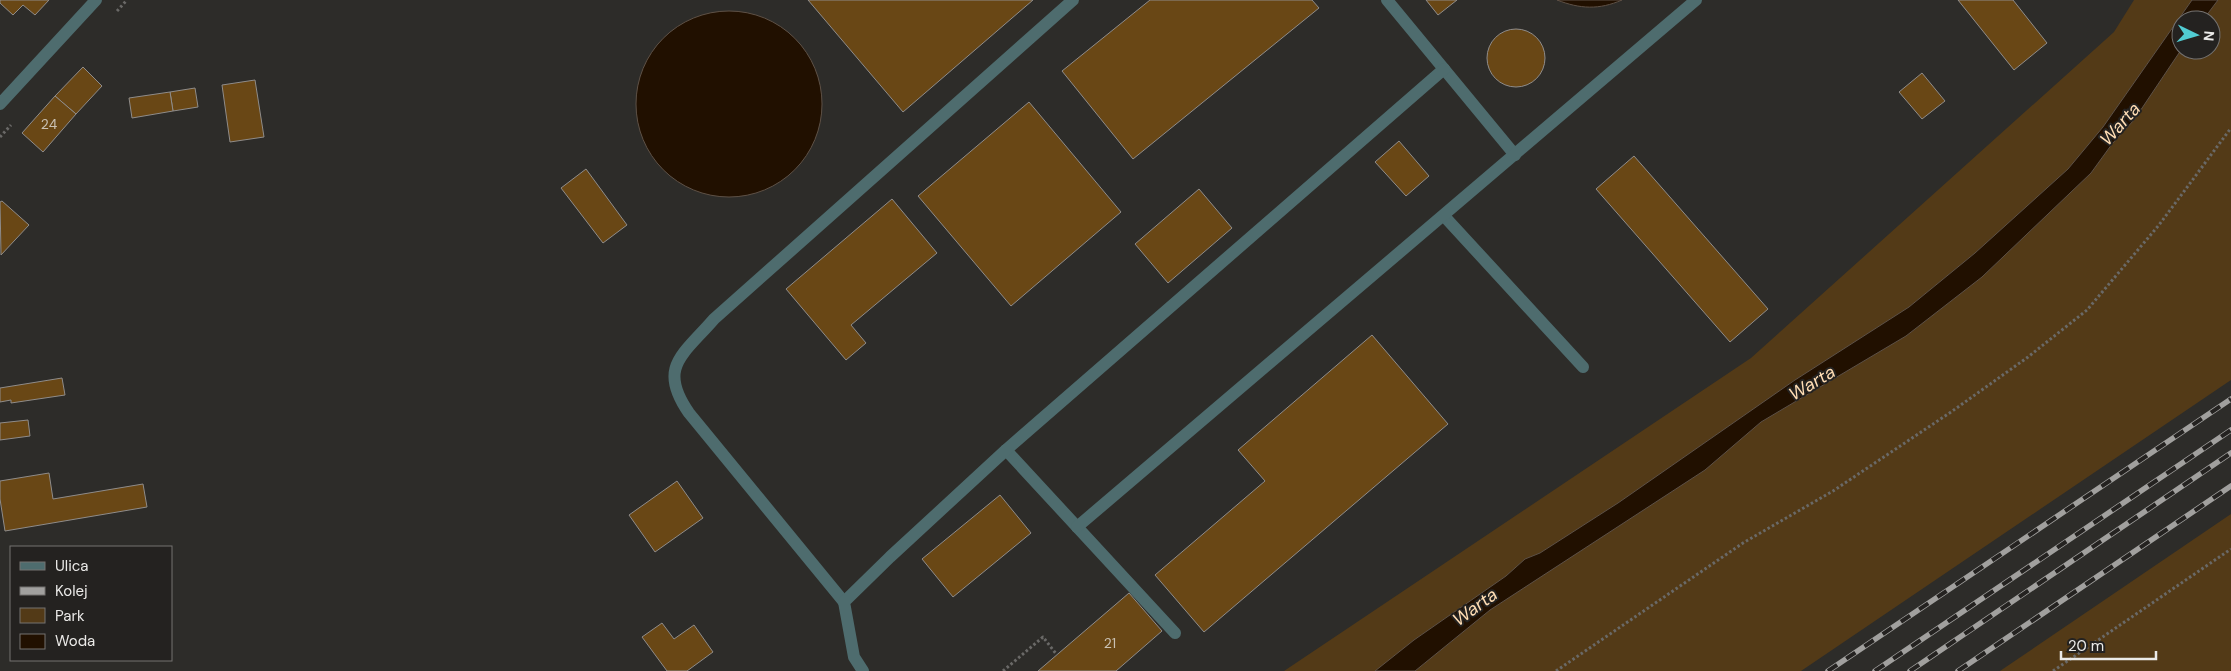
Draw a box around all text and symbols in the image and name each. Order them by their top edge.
north arrow [2171,10,2221,60]
text: N [2200,30,2218,42]
water label: Warta [2094,97,2146,151]
house number: 24 [41,115,58,133]
water label: Warta [1784,360,1840,406]
legend [10,546,172,661]
text: Ulica [55,556,89,576]
text: Kolej [55,581,88,601]
water label: Warta [1448,582,1502,631]
text: Park [55,606,85,626]
scale bar [2061,628,2156,660]
text: Woda [55,631,95,651]
house number: 21 [1104,634,1116,652]
text: 20 m [2068,636,2104,656]

